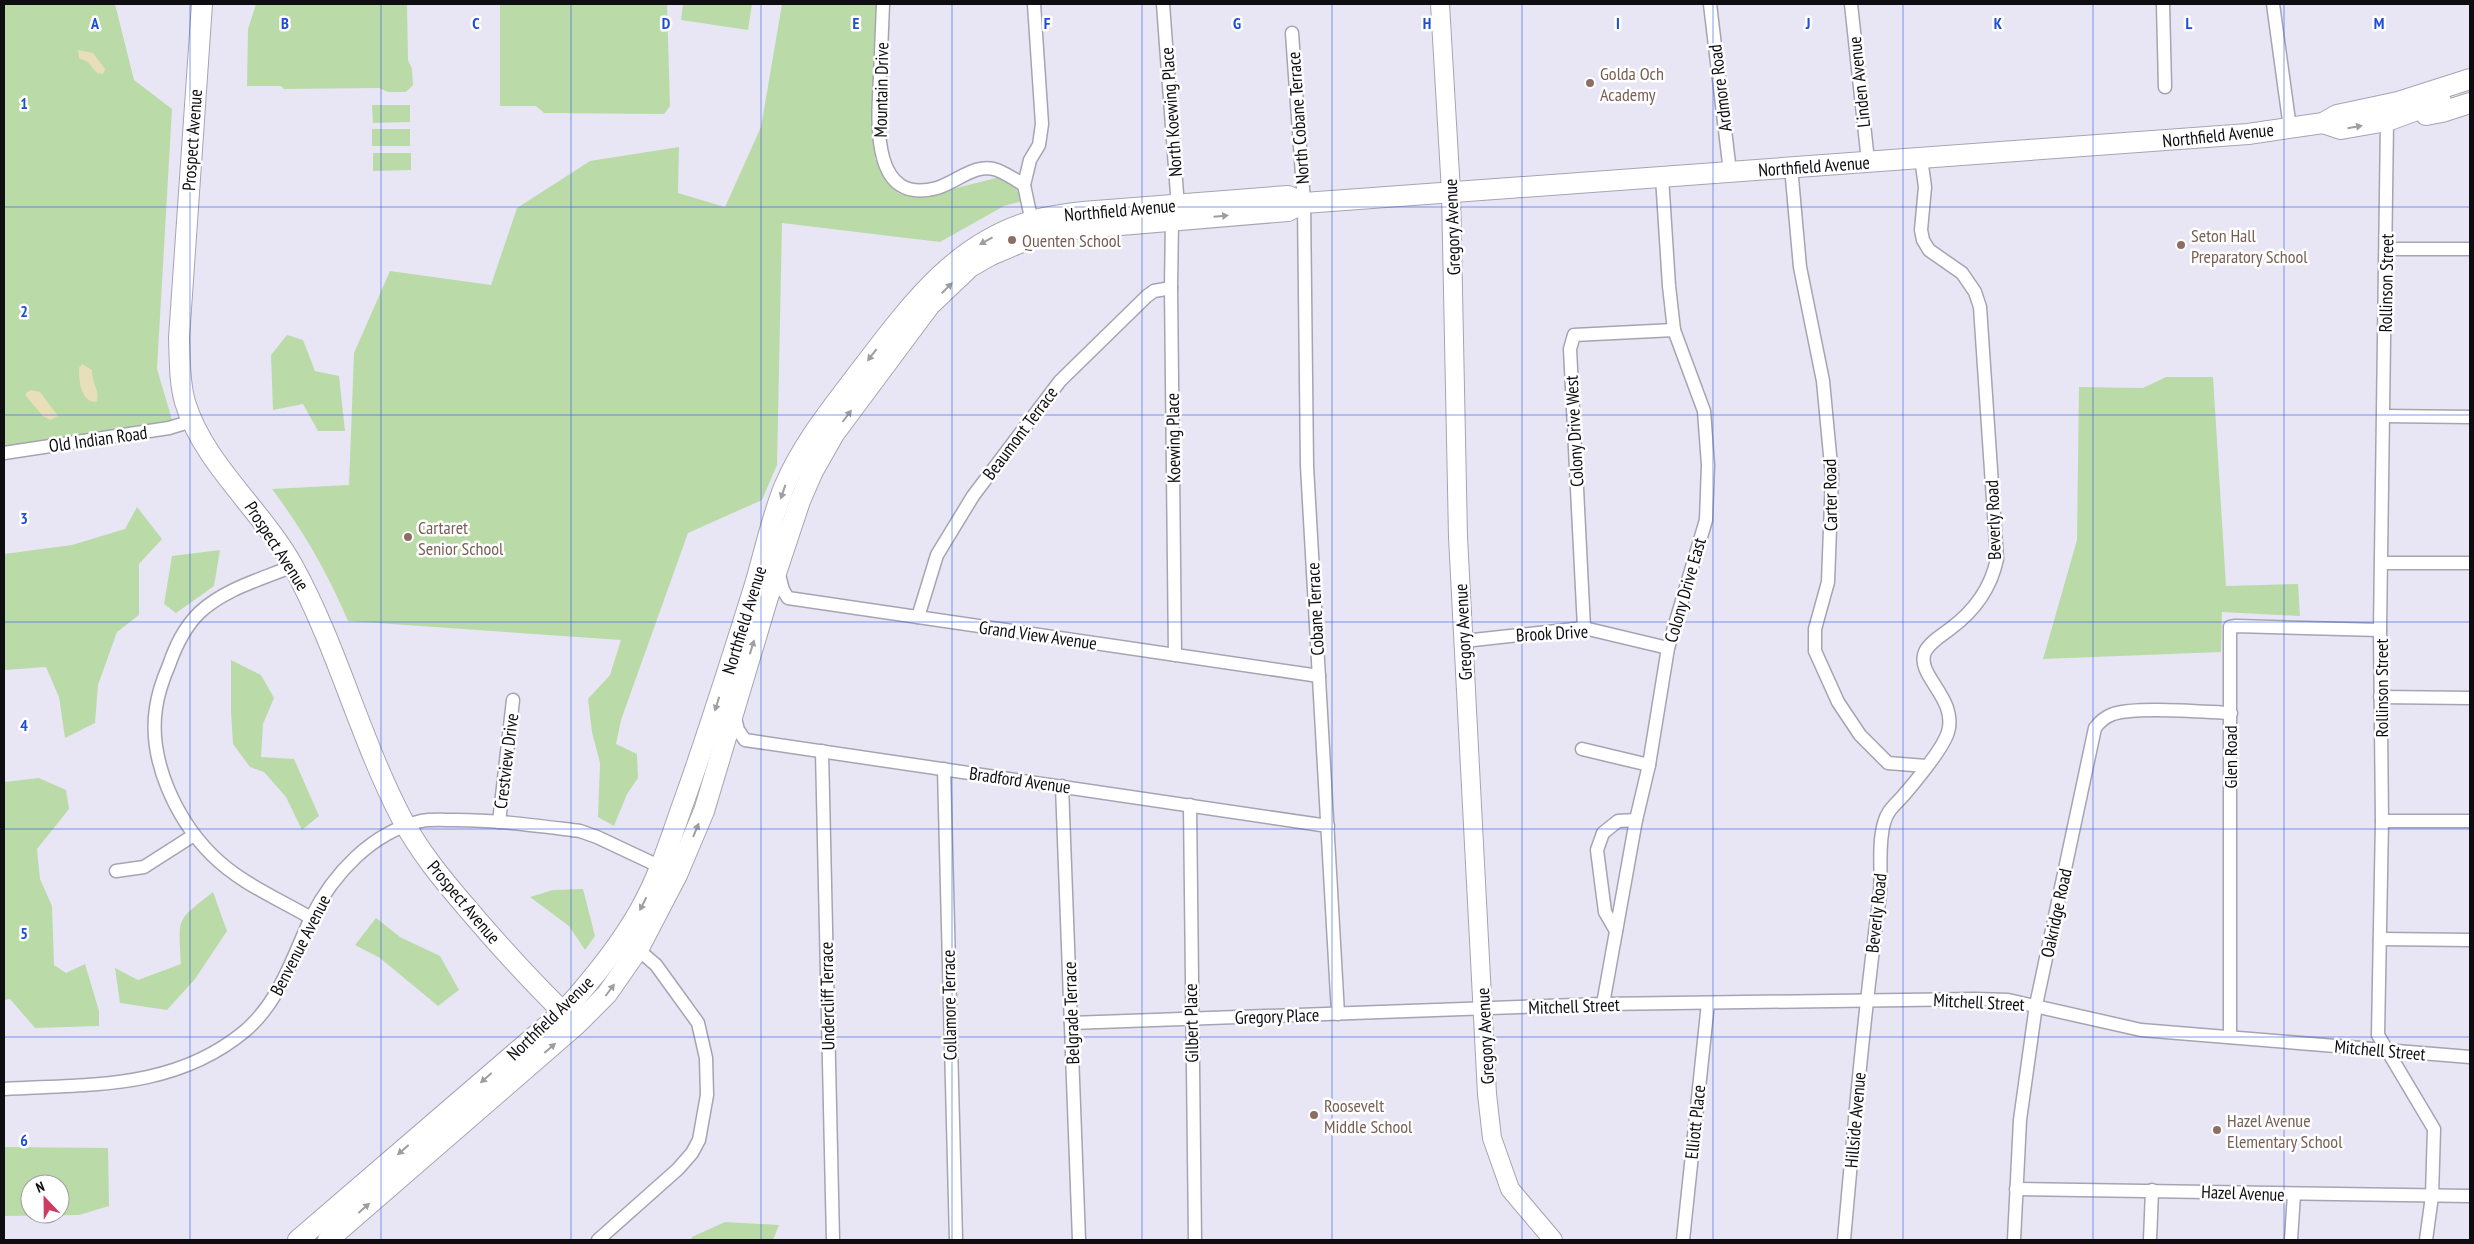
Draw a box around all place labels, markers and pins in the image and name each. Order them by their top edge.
place label: Golda Och Academy [1600,62,1664,106]
marker: Golda Och Academy [1584,77,1596,89]
place label: Seton Hall Preparatory School [2191,224,2308,268]
place label: Quenten School [1022,229,1122,252]
marker: Quenten School [1006,234,1018,246]
marker: Seton Hall Preparatory School [2175,239,2187,251]
place label: Cartaret Senior School [418,516,504,560]
marker: Cartaret Senior School [402,531,414,543]
place label: Roosevelt Middle School [1324,1094,1413,1138]
marker: Roosevelt Middle School [1308,1109,1320,1121]
place label: Hazel Avenue Elementary School [2227,1109,2343,1153]
marker: Hazel Avenue Elementary School [2211,1124,2223,1136]

